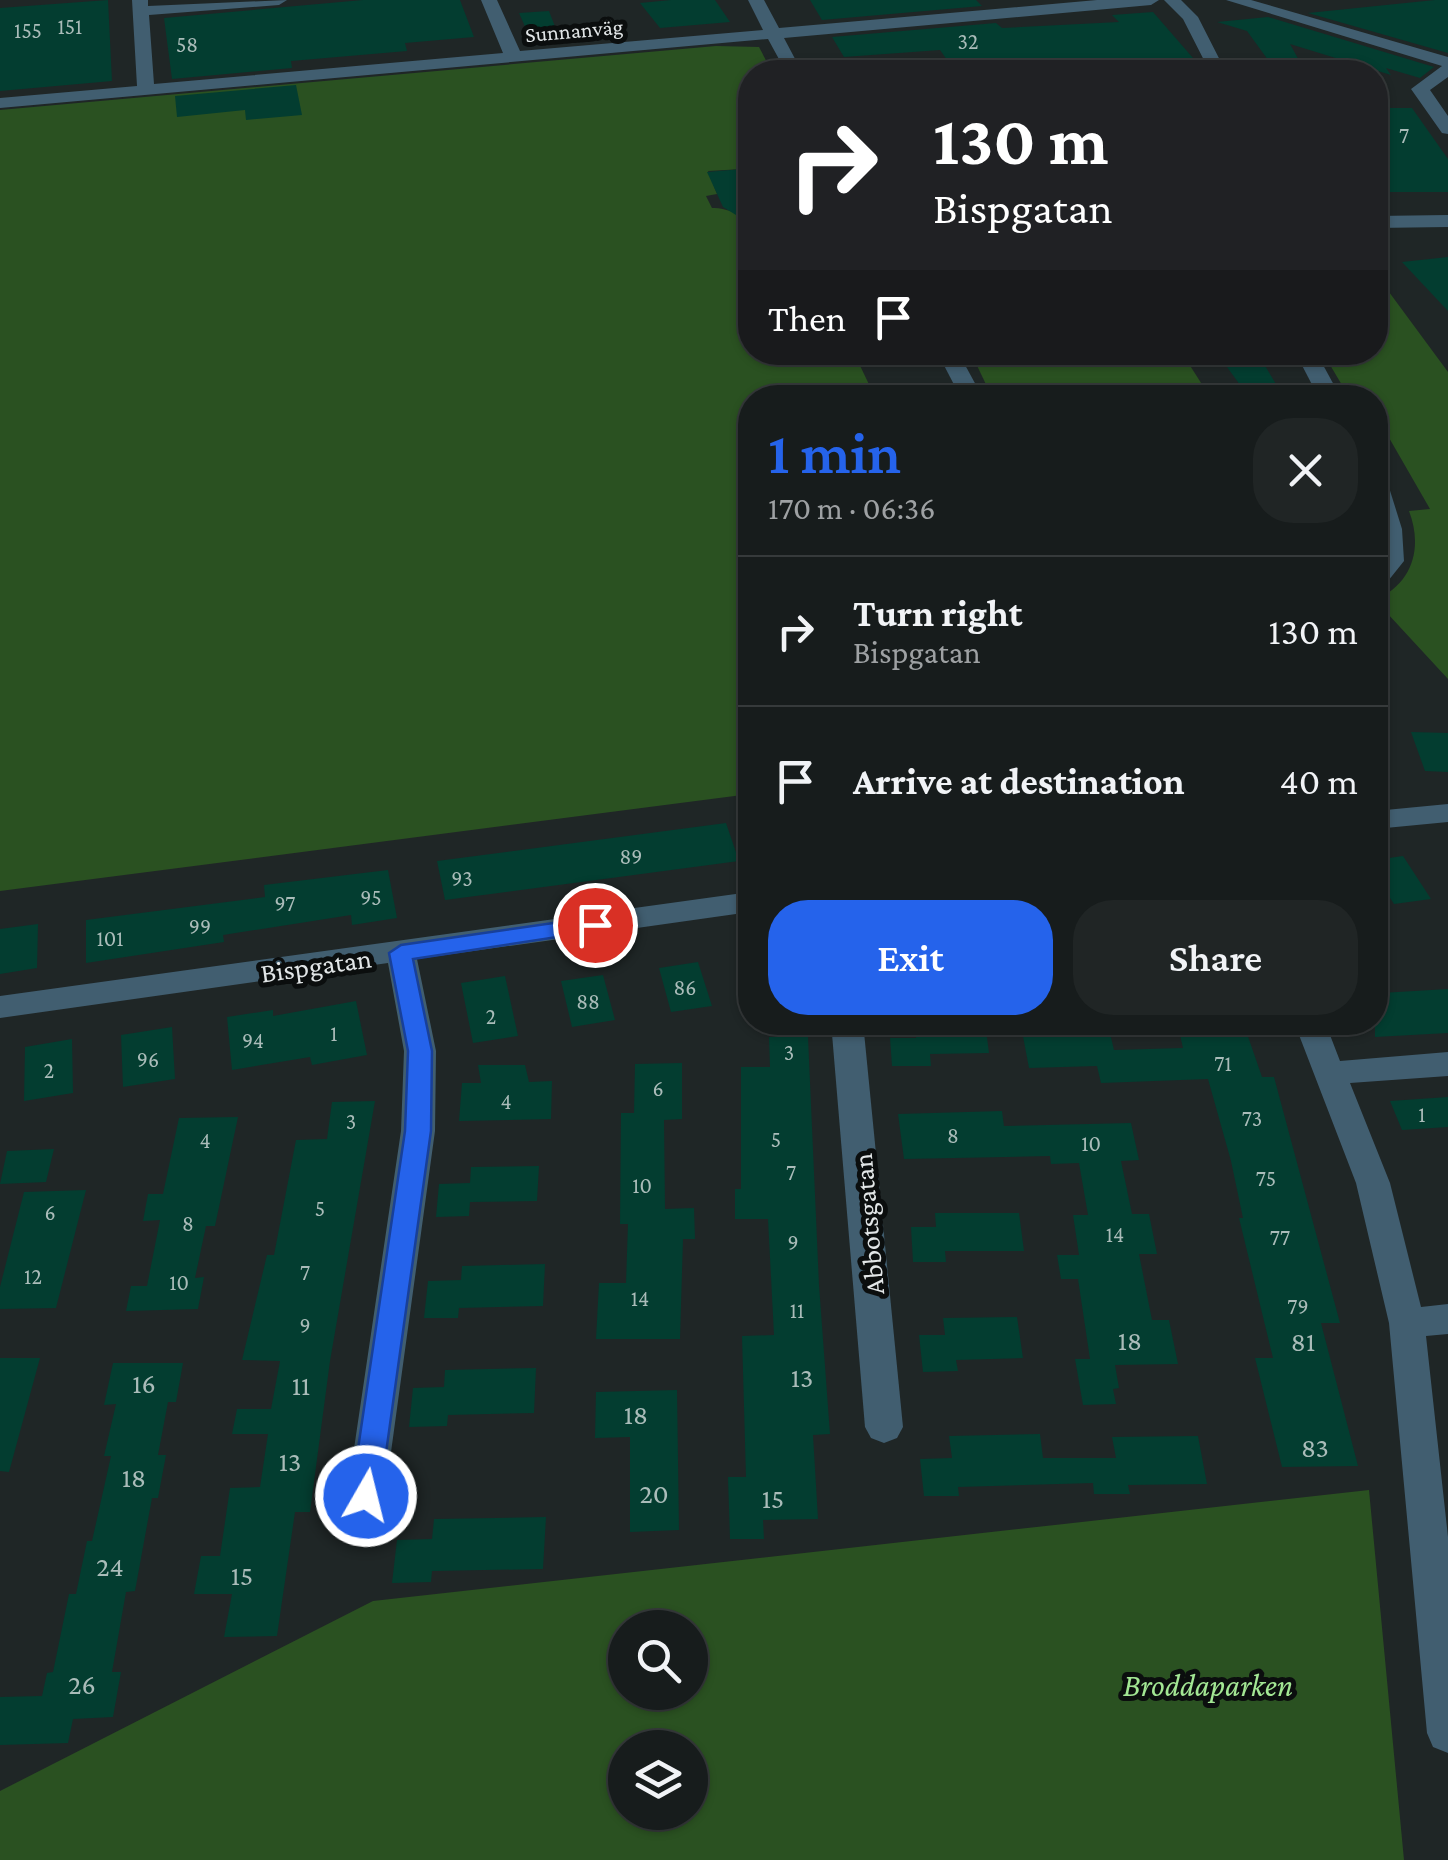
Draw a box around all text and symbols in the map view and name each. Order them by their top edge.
house number: 151 [58,14,82,39]
street label: Sunnanväg [524,14,624,47]
house number: 155 [14,18,42,43]
house number: 32 [958,29,978,54]
house number: 58 [176,32,198,57]
icon: right [768,100,898,230]
text: 130 m [933,101,1109,179]
house number: 7 [1399,123,1409,148]
text: Bispgatan [933,183,1113,233]
icon: arrive [866,290,921,345]
text: Then [768,297,846,339]
button: close [1253,418,1358,523]
text: 1 min [768,419,901,486]
text: 170 m · 06:36 [768,490,936,526]
text: Turn right [853,592,1022,634]
icon: right [768,604,823,659]
text: 130 m [1268,610,1358,652]
text: Bispgatan [853,634,981,670]
icon: arrive [768,754,823,809]
text: Arrive at destination [853,760,1185,802]
text: 40 m [1279,760,1358,802]
house number: 89 [620,844,642,869]
house number: 93 [451,866,473,891]
pin [553,883,638,968]
house number: 95 [360,885,382,910]
house number: 97 [275,891,295,916]
icon: arrive [568,898,623,953]
button: Exit [768,900,1053,1015]
button: Share [1073,900,1358,1015]
house number: 99 [189,914,211,939]
house number: 101 [96,926,124,951]
street label: Bispgatan [259,942,374,989]
house number: 86 [673,975,697,1000]
house number: 88 [576,989,600,1014]
house number: 2 [486,1004,496,1029]
house number: 1 [330,1021,338,1046]
house number: 94 [242,1028,264,1053]
house number: 3 [784,1040,794,1065]
house number: 96 [137,1047,159,1072]
house number: 71 [1214,1051,1232,1076]
house number: 2 [44,1058,54,1083]
house number: 6 [652,1076,664,1101]
house number: 4 [500,1089,512,1114]
house number: 1 [1418,1102,1426,1127]
house number: 73 [1242,1106,1262,1131]
house number: 3 [346,1109,356,1134]
house number: 8 [947,1123,959,1148]
house number: 5 [771,1127,781,1152]
house number: 4 [199,1128,211,1153]
house number: 10 [1081,1131,1101,1156]
street label: Abbotsgatan [847,1152,890,1296]
house number: 7 [786,1160,796,1185]
house number: 75 [1256,1166,1276,1191]
house number: 10 [632,1173,652,1198]
house number: 5 [315,1196,325,1221]
house number: 6 [44,1200,56,1225]
house number: 8 [182,1211,194,1236]
house number: 14 [1106,1222,1124,1247]
house number: 77 [1270,1225,1290,1250]
house number: 9 [787,1230,799,1255]
house number: 7 [300,1260,310,1285]
house number: 12 [24,1264,42,1289]
house number: 10 [169,1270,189,1295]
house number: 14 [631,1286,649,1311]
house number: 79 [1287,1294,1309,1319]
house number: 11 [790,1298,804,1323]
house number: 9 [299,1313,311,1338]
house number: 18 [1118,1325,1142,1356]
house number: 81 [1291,1326,1315,1357]
house number: 13 [791,1362,813,1393]
house number: 16 [132,1368,156,1399]
house number: 11 [292,1370,310,1401]
house number: 18 [624,1399,648,1430]
house number: 83 [1301,1432,1329,1463]
position arrow [314,1444,418,1548]
house number: 13 [279,1446,301,1477]
house number: 18 [122,1462,146,1493]
house number: 20 [639,1478,669,1509]
house number: 15 [762,1483,784,1514]
house number: 24 [96,1551,124,1582]
house number: 15 [231,1560,253,1591]
map controls [608,1610,708,1830]
button: search [608,1610,708,1710]
park label: Broddaparken [1123,1667,1293,1703]
house number: 26 [68,1669,96,1700]
button: layers [608,1730,708,1830]

